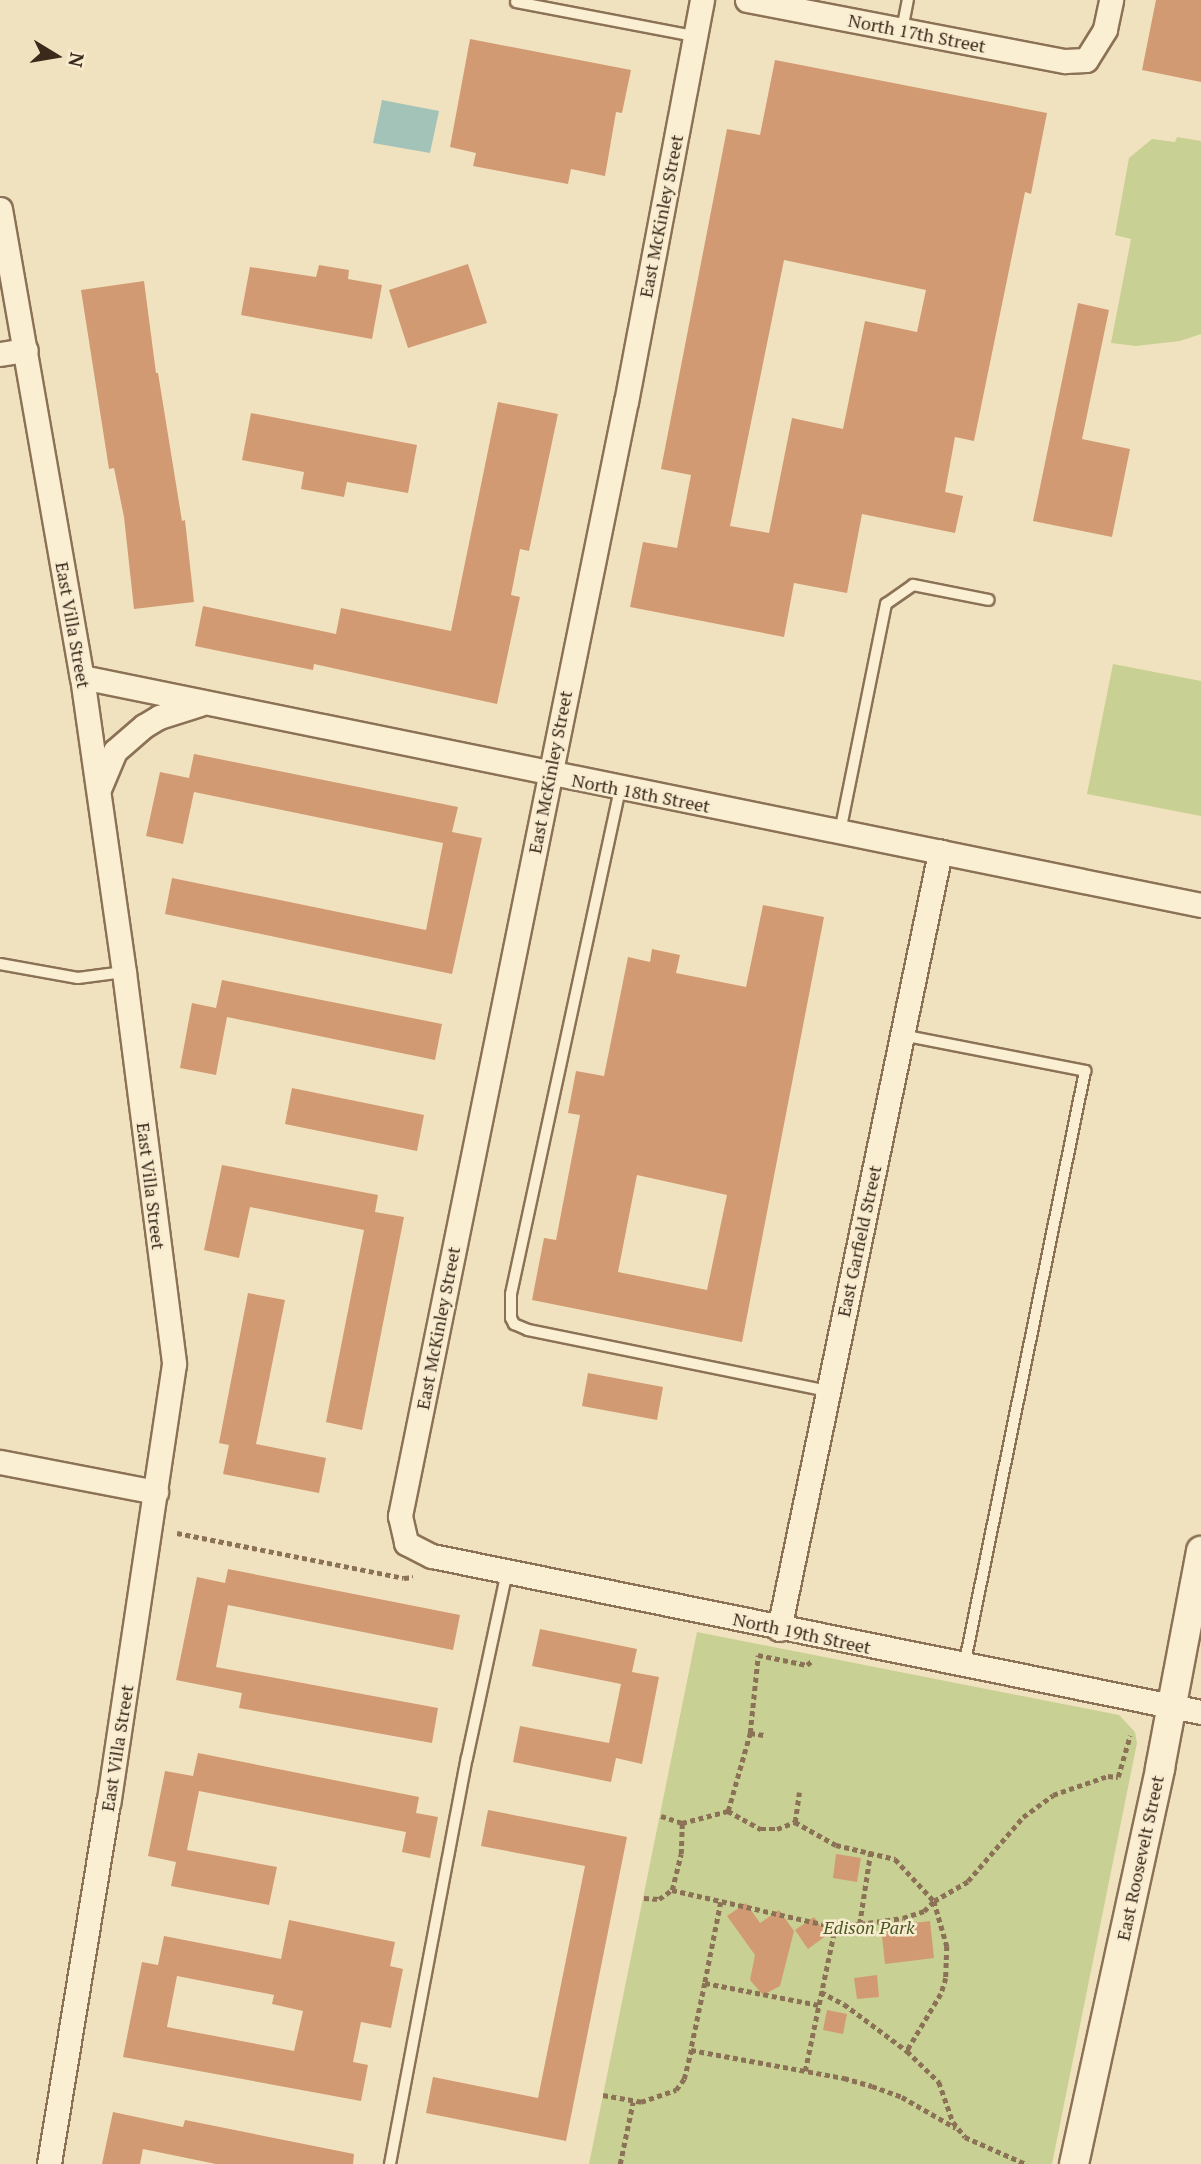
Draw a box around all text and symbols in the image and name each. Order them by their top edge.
street label: North 17th Street [846,9,988,57]
north arrow [21,21,91,91]
text: N [63,51,91,70]
street label: East McKinley Street [635,133,687,299]
street label: East Villa Street [51,560,95,690]
street label: East McKinley Street [524,689,576,855]
street label: North 18th Street [570,769,712,817]
street label: East Villa Street [132,1121,170,1251]
street label: East Garfield Street [832,1163,886,1319]
street label: East McKinley Street [412,1245,464,1411]
street label: North 19th Street [731,1608,873,1658]
street label: East Villa Street [96,1683,138,1813]
street label: East Roosevelt Street [1112,1773,1168,1943]
park label: Edison Park [823,1916,915,1938]

